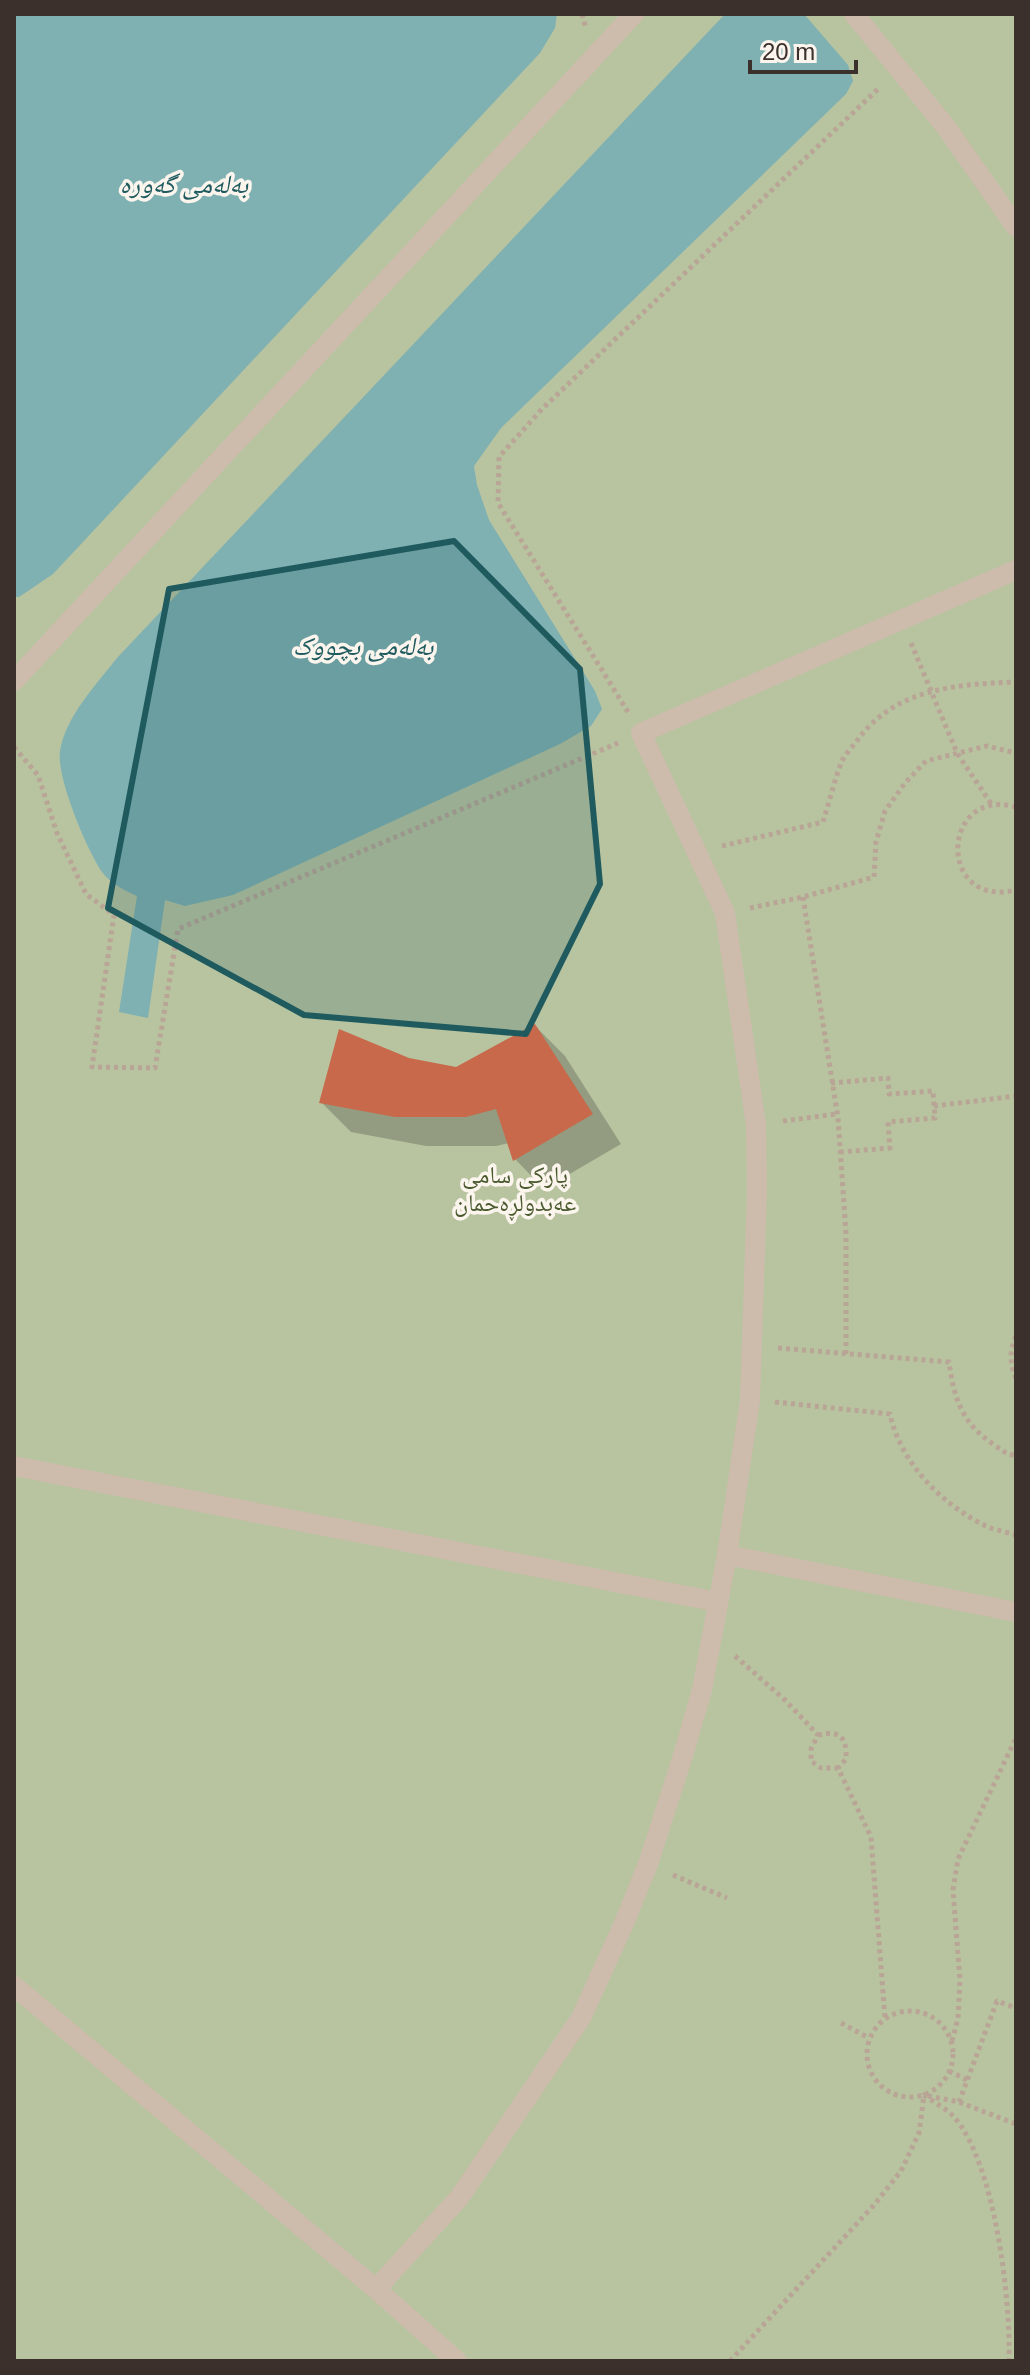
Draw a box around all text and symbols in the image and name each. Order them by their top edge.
scale bar [750,24,856,74]
text: 20 m [762,38,815,65]
water label: بەلەمی گەورە [120,169,249,200]
water label: بەلەمی بچووک [293,631,434,662]
park label: پارکی سامی عەبدولڕەحمان [454,1161,576,1221]

